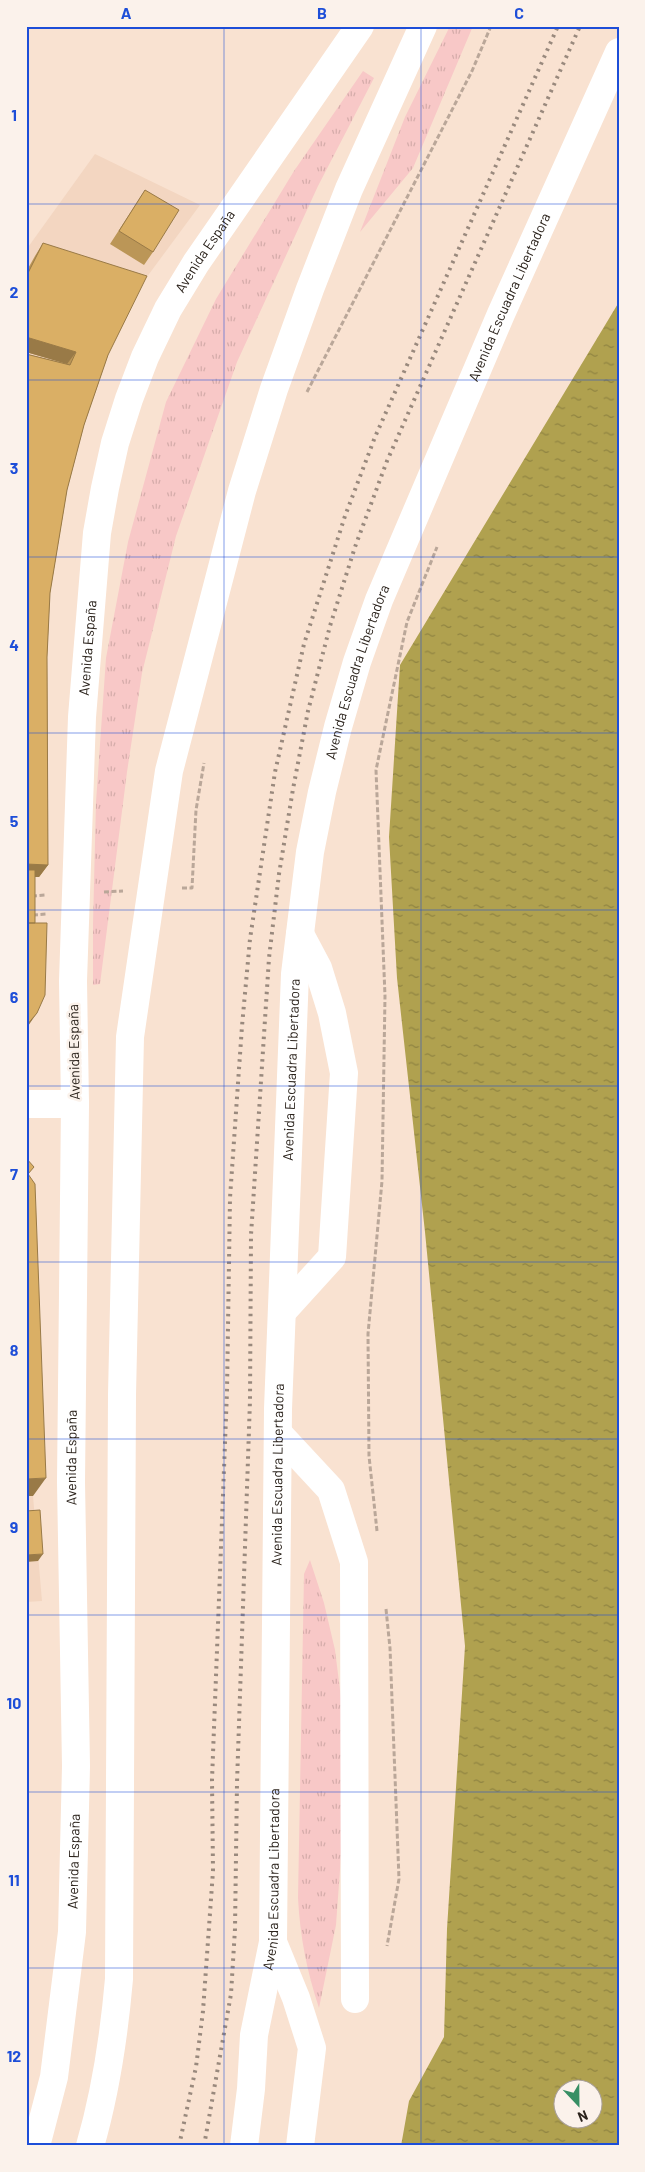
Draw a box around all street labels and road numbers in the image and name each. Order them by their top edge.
street label: Avenida España [171,207,238,295]
street label: Avenida Escuadra Libertadora [464,210,553,384]
street label: Avenida Escuadra Libertadora [321,582,393,761]
street label: Avenida España [75,600,99,696]
street label: Avenida Escuadra Libertadora [279,978,303,1161]
street label: Avenida España [64,1004,83,1100]
street label: Avenida Escuadra Libertadora [268,1383,287,1566]
street label: Avenida España [62,1410,80,1505]
street label: Avenida Escuadra Libertadora [258,1788,282,1972]
street label: Avenida España [64,1813,83,1909]

